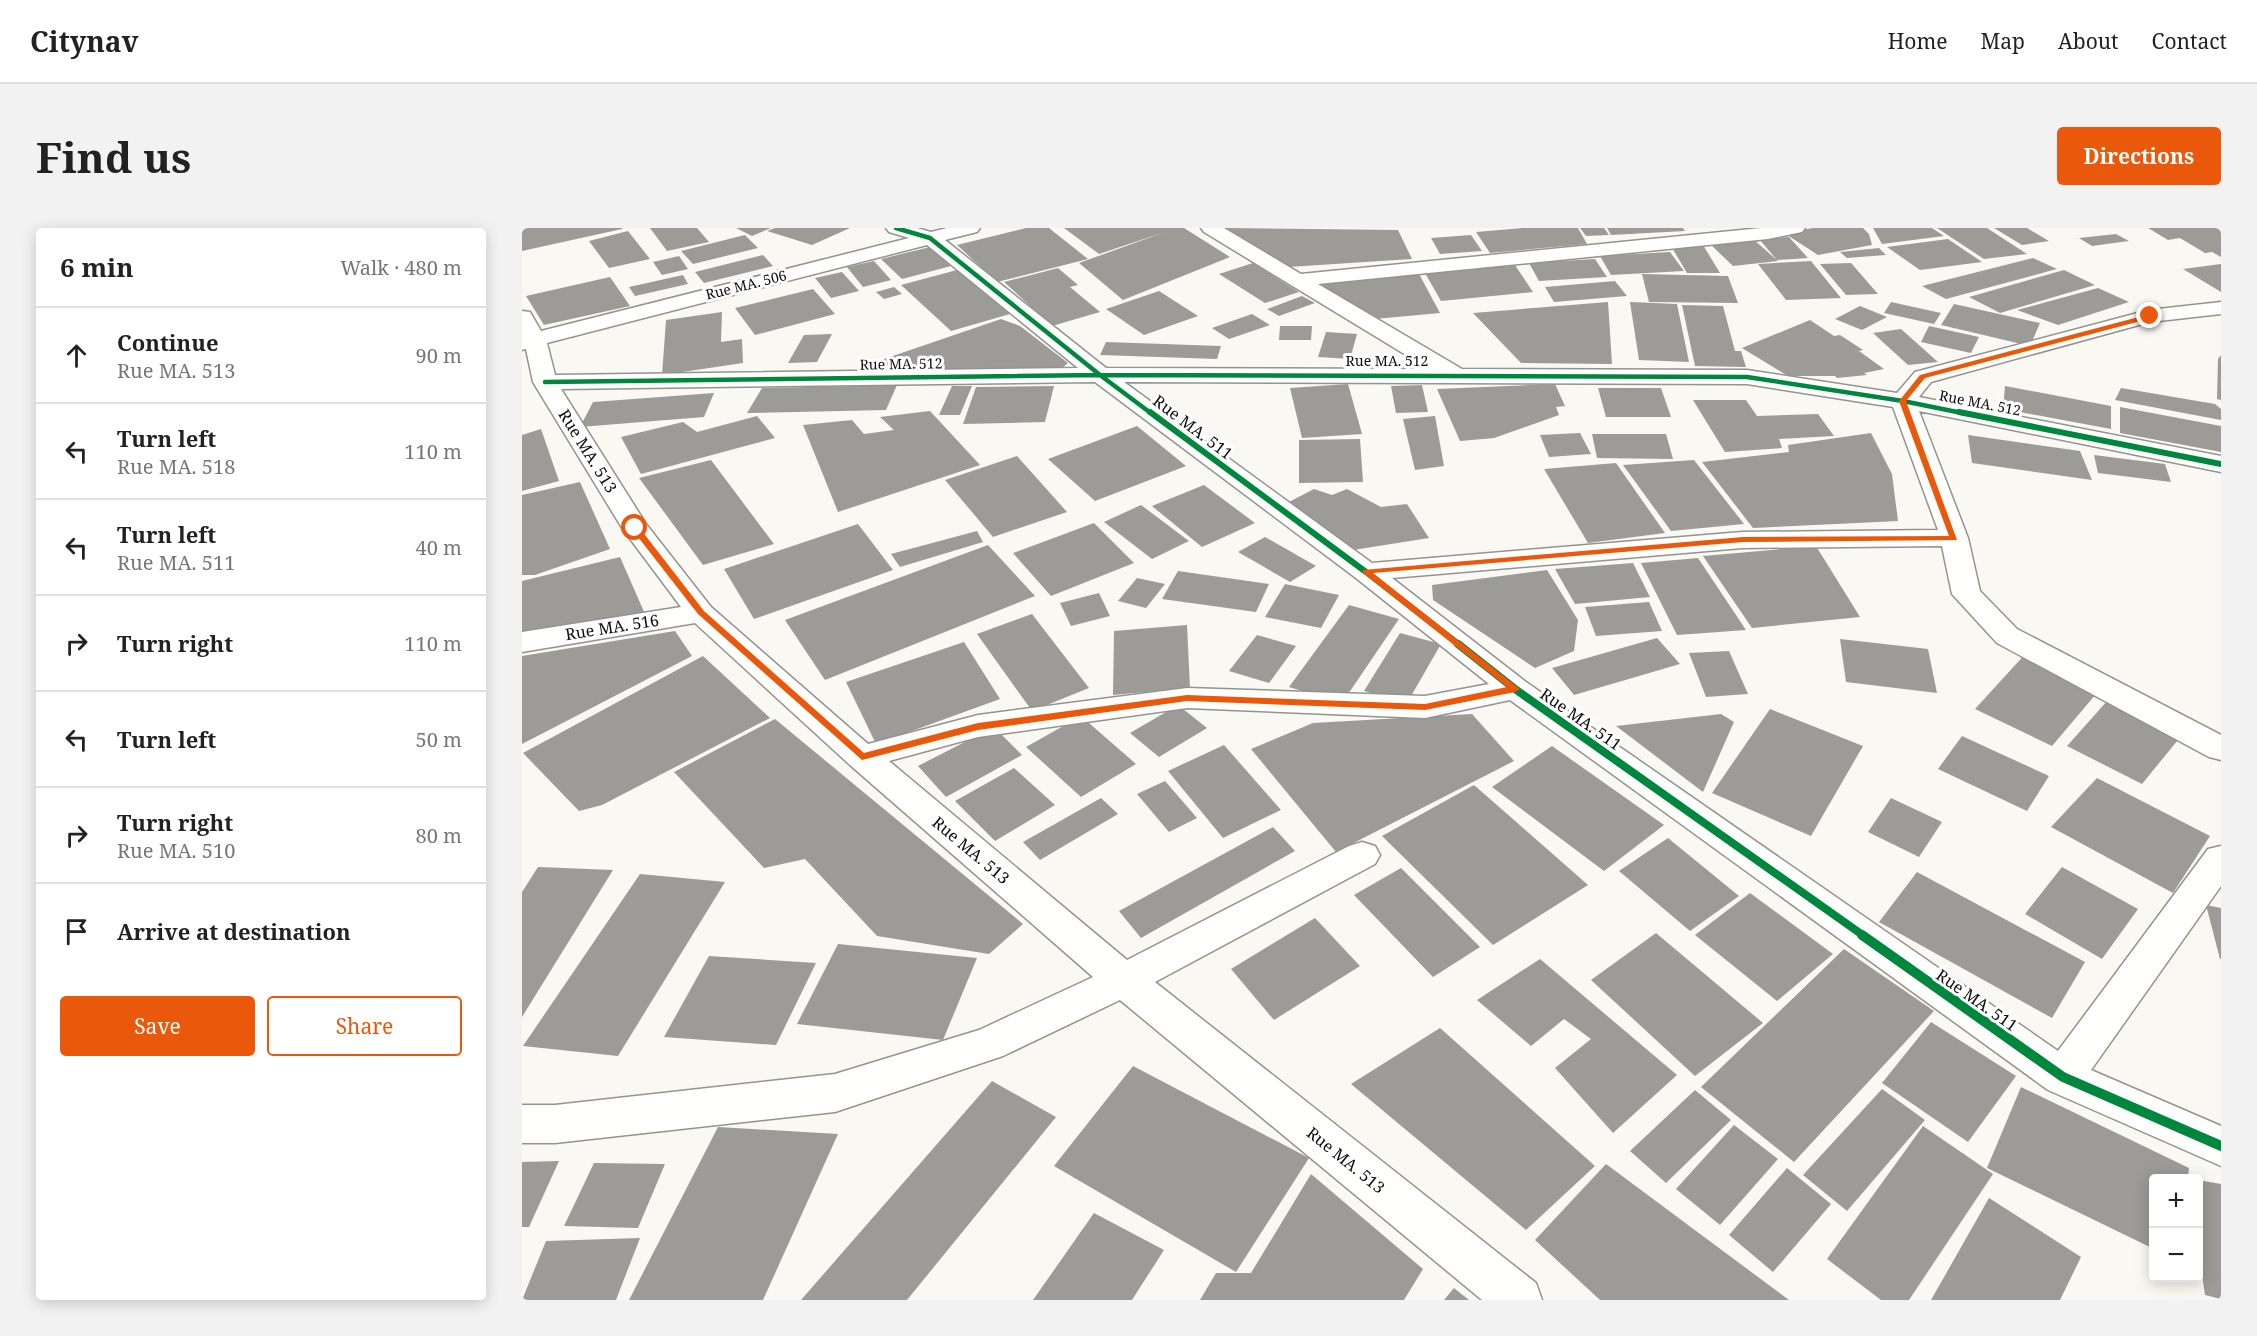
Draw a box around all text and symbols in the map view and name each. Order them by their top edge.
text: Citynav [30,22,139,60]
text: Home [1888,27,1948,55]
text: Map [1981,27,2025,55]
text: About [2058,27,2119,55]
text: Contact [2152,27,2227,55]
button: Directions [2057,127,2221,185]
text: Find us [36,128,191,185]
text: 6 min [60,249,134,285]
text: Walk · 480 m [340,254,462,281]
street label: Rue MA. 506 [703,265,789,304]
route end [2136,302,2162,328]
text: Continue [117,327,219,357]
icon: ahead [60,339,93,372]
text: 90 m [416,342,462,369]
street label: Rue MA. 512 [1346,351,1428,370]
street label: Rue MA. 512 [859,353,943,374]
text: Rue MA. 513 [117,357,235,384]
street label: Rue MA. 512 [1938,385,2023,420]
street label: Rue MA. 511 [1149,390,1237,464]
street label: Rue MA. 513 [554,405,622,497]
text: Turn left [117,423,216,453]
icon: left [60,435,93,468]
text: 110 m [404,438,462,465]
text: Rue MA. 518 [117,453,235,480]
route start [621,514,647,540]
text: Turn left [117,519,216,549]
icon: left [60,531,93,564]
text: 40 m [416,534,462,561]
text: Rue MA. 511 [117,549,235,576]
street label: Rue MA. 516 [564,609,661,645]
icon: right [60,627,93,660]
text: Turn right [117,628,233,658]
text: 110 m [404,630,462,657]
street label: Rue MA. 511 [1536,683,1626,755]
icon: left [60,723,93,756]
text: Turn left [117,724,216,754]
text: 50 m [416,726,462,753]
text: Turn right [117,807,233,837]
street label: Rue MA. 513 [928,811,1014,889]
icon: right [60,819,93,852]
text: 80 m [416,822,462,849]
text: Rue MA. 510 [117,837,235,864]
icon: arrive [60,915,93,948]
text: Arrive at destination [117,916,351,946]
street label: Rue MA. 511 [1932,964,2022,1036]
button: Save [60,996,255,1056]
button: Share [267,996,462,1056]
street label: Rue MA. 513 [1302,1122,1390,1198]
map controls [2149,1174,2203,1282]
button: + [2149,1174,2203,1228]
button: − [2149,1228,2203,1282]

